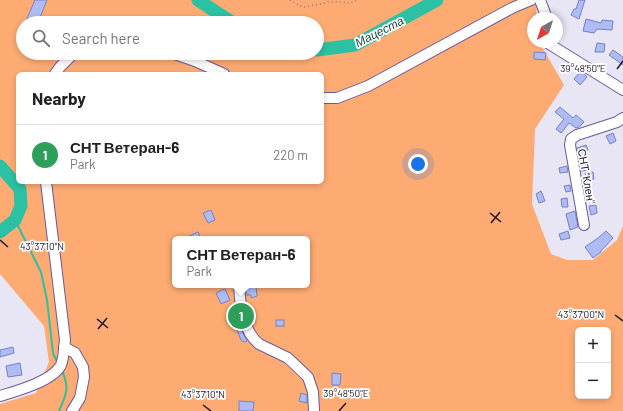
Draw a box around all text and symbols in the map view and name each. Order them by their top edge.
north arrow [527,12,563,48]
water label: Мацеста [352,13,406,50]
search box [16,16,324,60]
icon: search [30,27,52,49]
text: Search here [62,29,140,47]
text: 39°48'50"E [560,62,606,74]
text: Nearby [32,88,86,108]
text: СНТ Ветеран-6 [70,138,179,156]
text: 1 [43,147,47,163]
text: 220 m [273,147,308,163]
street label: СНТ "Клен" [576,147,598,205]
your location [408,154,428,174]
text: Park [70,156,96,172]
popup [172,236,310,288]
text: 43°37'10"N [20,240,64,252]
text: СНТ Ветеран-6 [186,245,296,263]
text: Park [186,263,212,279]
pin: 1 [228,301,254,331]
text: 43°37'00"N [558,308,604,320]
map controls [575,327,611,399]
button: + [575,327,611,363]
button: − [575,363,611,399]
text: 39°48'50"E [323,387,369,399]
text: 43°37'10"N [181,388,225,400]

